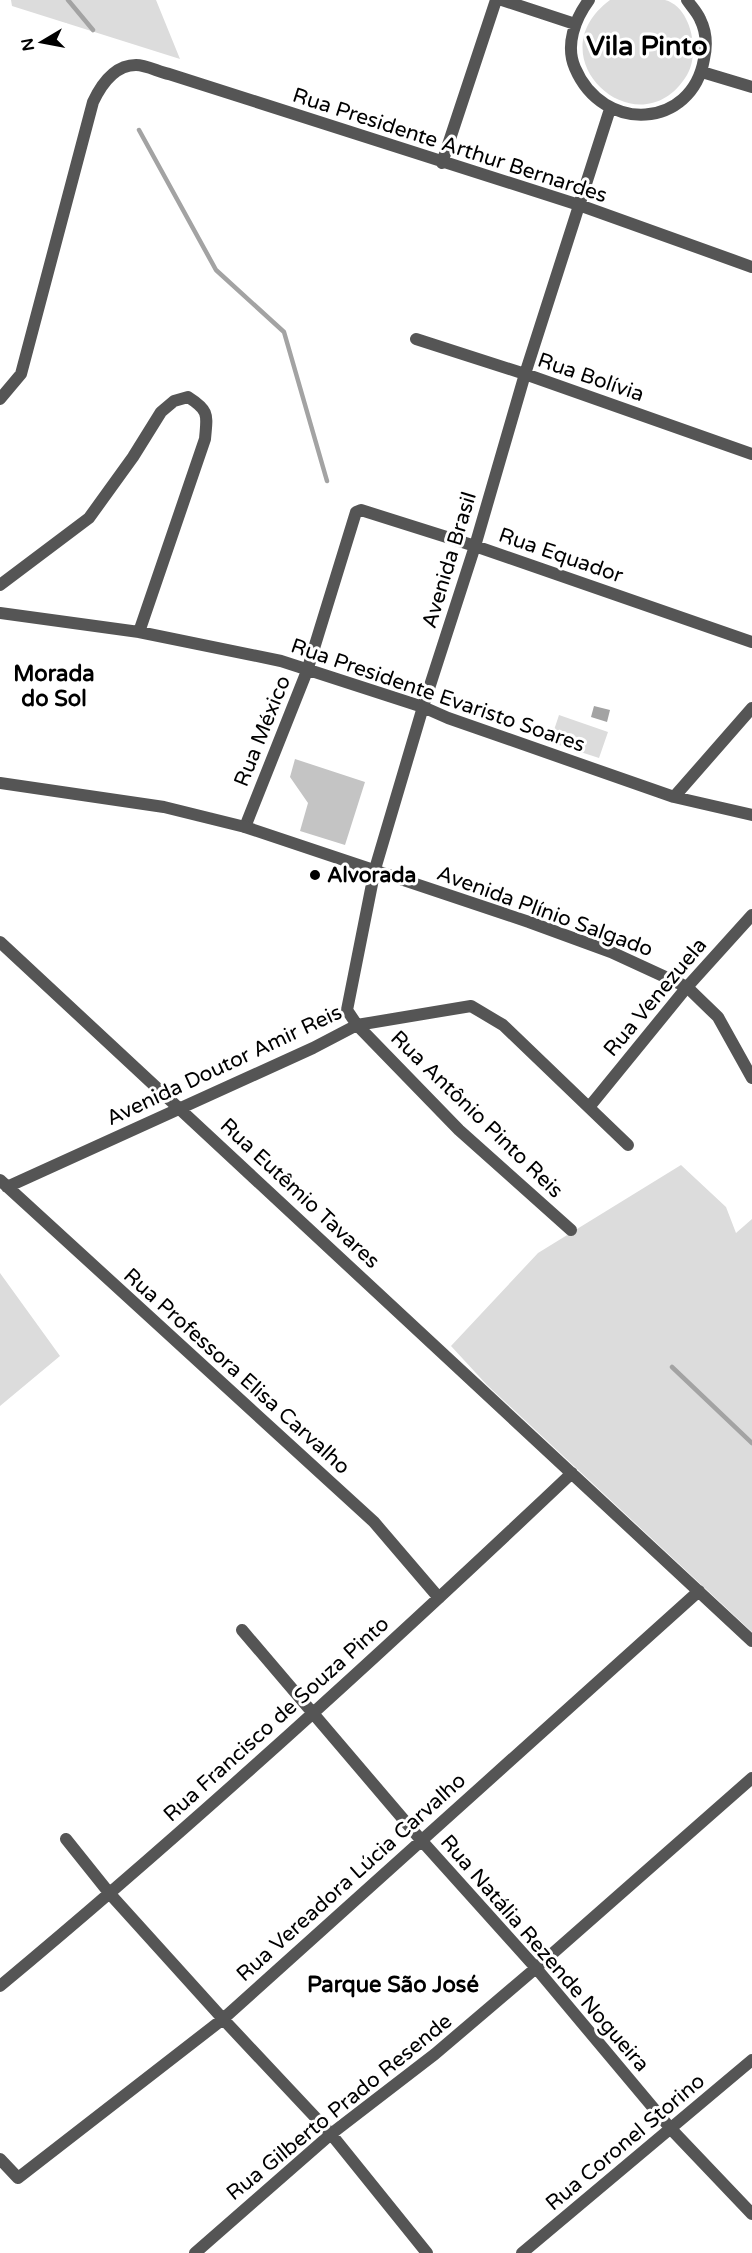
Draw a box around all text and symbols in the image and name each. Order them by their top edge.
north arrow [12,12,72,72]
district label: Vila Pinto [586,30,708,63]
text: N [17,36,39,52]
street label: Rua Presidente Arthur Bernardes [289,83,610,208]
street label: Rua Bolívia [534,348,647,407]
street label: Avenida Brasil [417,489,482,631]
street label: Rua Equador [495,522,626,588]
street label: Rua Presidente Evaristo Soares [288,633,588,758]
district label: Morada do Sol [13,661,95,712]
street label: Rua México [229,672,296,790]
street label: Avenida Plínio Salgado [433,861,656,962]
place label: Alvorada [327,863,416,888]
marker: Alvorada [308,868,322,882]
street label: Rua Venezuela [599,933,712,1062]
street label: Avenida Doutor Amir Reis [102,1000,346,1131]
street label: Rua Antônio Pinto Reis [385,1026,568,1203]
street label: Rua Eutêmio Tavares [215,1113,384,1274]
street label: Rua Professora Elisa Carvalho [118,1263,355,1480]
street label: Rua Francisco de Souza Pinto [158,1611,394,1827]
street label: Rua Vereadora Lúcia Carvalho [232,1768,471,1987]
street label: Rua Natália Rezende Nogueira [435,1830,654,2077]
district label: Parque São José [307,1972,479,1998]
street label: Rua Gilberto Prado Resende [222,2009,457,2206]
street label: Rua Coronel Storino [541,2069,710,2216]

